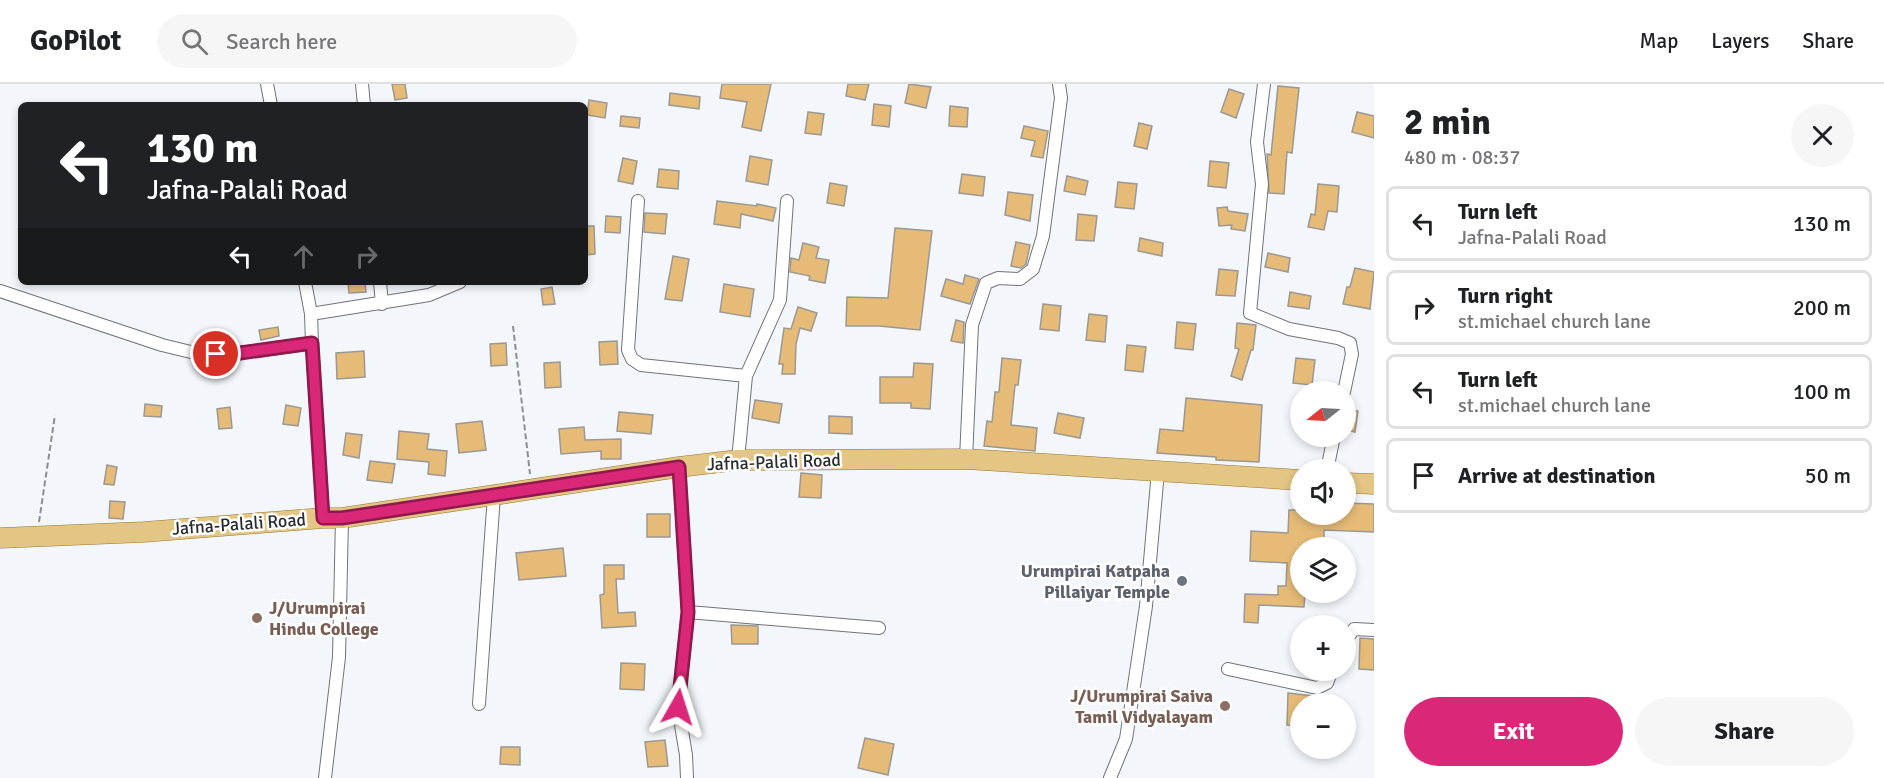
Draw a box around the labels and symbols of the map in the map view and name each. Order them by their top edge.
pin [190,328,241,379]
north arrow [1290,381,1356,447]
street label: Jafna-Palali Road [707,449,841,475]
street label: Jafna-Palali Road [171,508,307,540]
place label: Urumpirai Katpaha Pillaiyar Temple [1021,560,1170,603]
marker: Urumpirai Katpaha Pillaiyar Temple [1175,574,1189,588]
place label: J/Urumpirai Hindu College [269,597,379,640]
marker: J/Urumpirai Hindu College [250,611,264,625]
position arrow [646,675,710,739]
place label: J/Urumpirai Saiva Tamil Vidyalayam [1070,685,1213,728]
marker: J/Urumpirai Saiva Tamil Vidyalayam [1218,699,1232,713]

